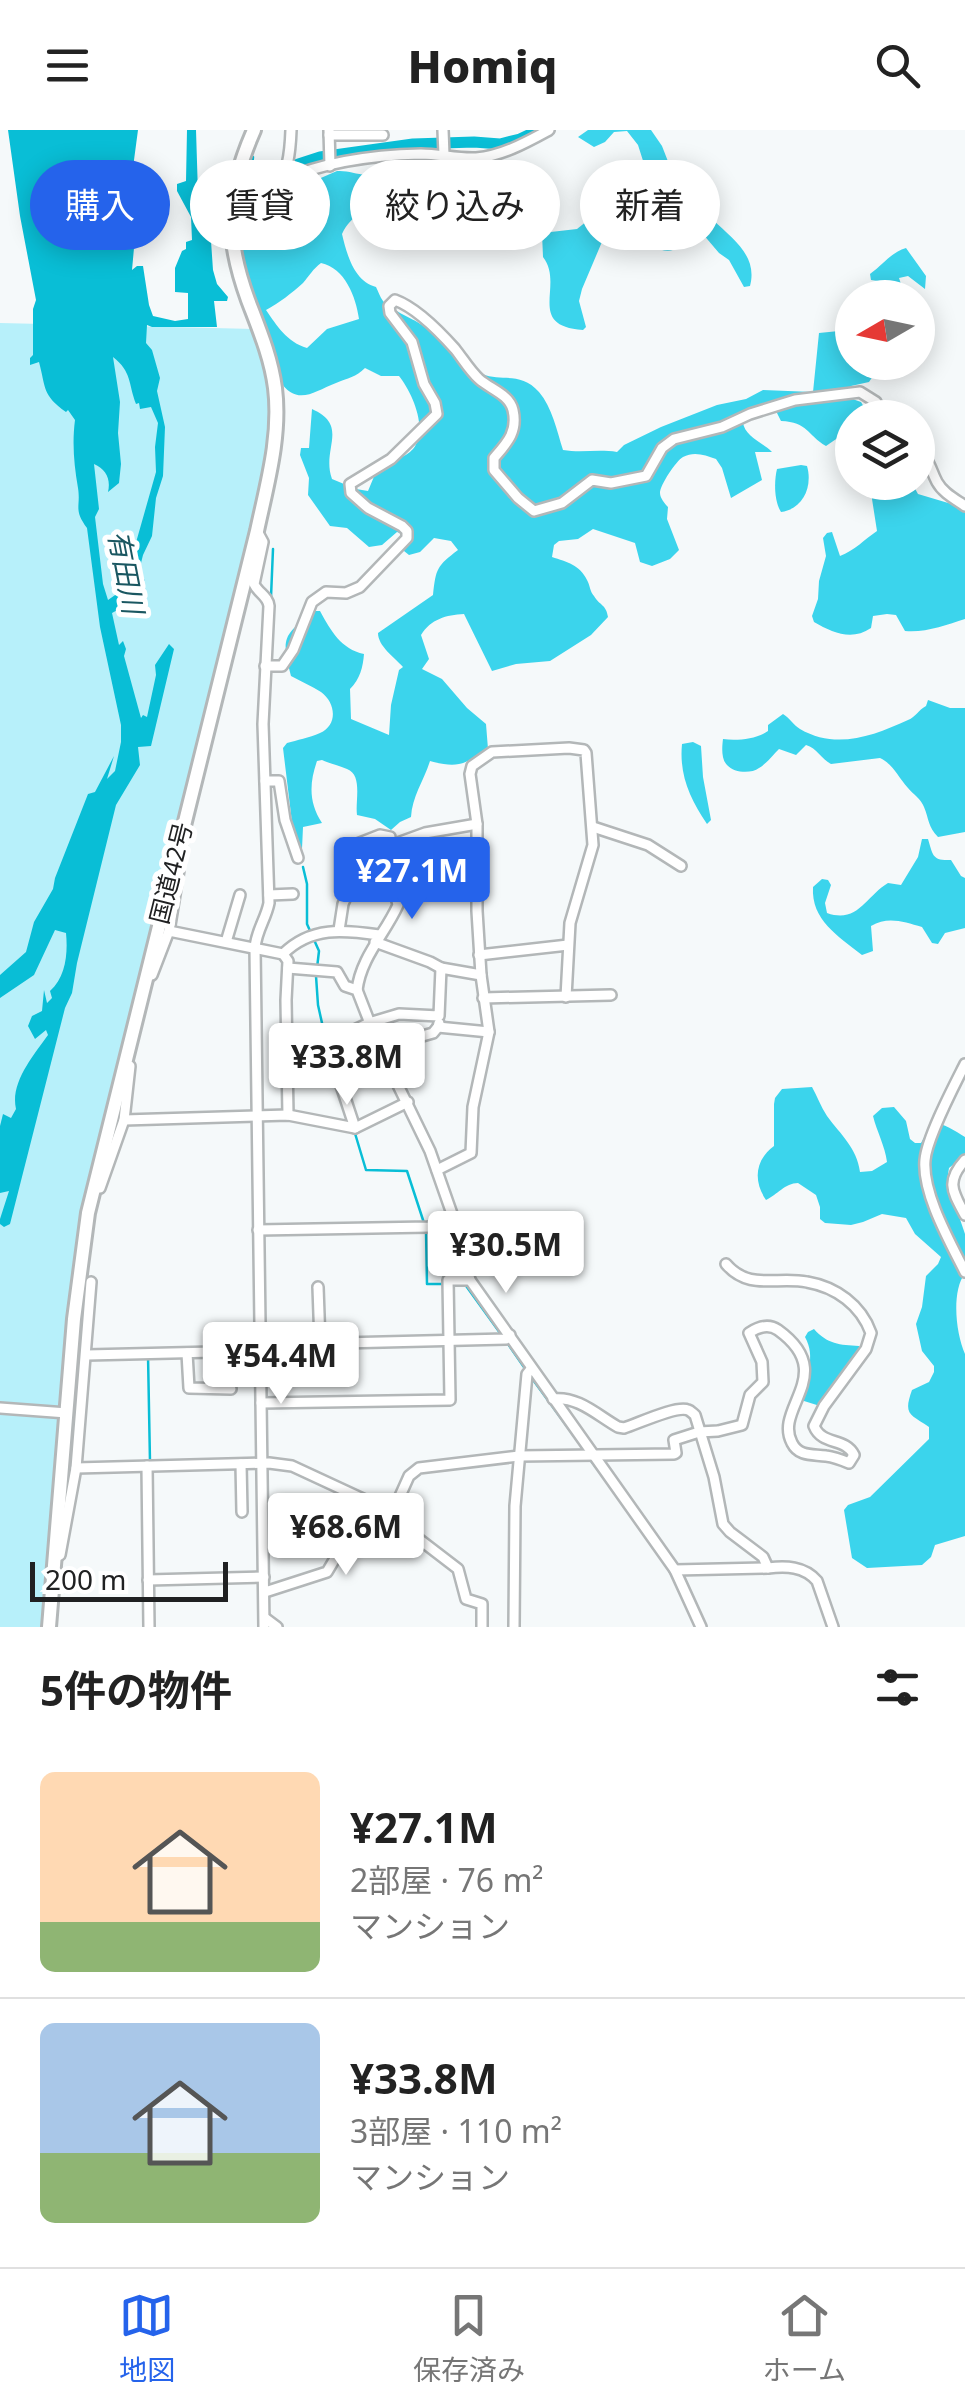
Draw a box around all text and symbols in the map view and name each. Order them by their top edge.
text: Homiq [408,35,557,96]
icon: menu [40,38,95,93]
icon: search [870,38,925,93]
chip: 購入 [30,160,170,250]
chip: 賃貸 [190,160,330,250]
chip: 絞り込み [350,160,560,250]
chip: 新着 [580,160,720,250]
north arrow [835,280,935,380]
map controls [835,280,935,500]
button: layers [835,400,935,500]
water label: 有田川 [100,527,154,620]
street label: 国道42号 [141,818,199,927]
pin: ¥27.1M [331,837,493,922]
text: ¥27.1M [356,848,468,891]
pin: ¥33.8M [266,1023,428,1108]
text: ¥33.8M [291,1034,403,1077]
pin: ¥30.5M [425,1211,587,1296]
text: ¥30.5M [450,1222,562,1265]
pin: ¥54.4M [200,1322,362,1407]
text: ¥54.4M [225,1333,337,1376]
pin: ¥68.6M [265,1493,427,1578]
text: ¥68.6M [290,1504,402,1547]
scale bar [30,1557,228,1602]
text: 200 m [45,1560,127,1598]
icon: filters [870,1660,925,1715]
text: 5件の物件 [40,1661,232,1718]
text: ¥27.1M [350,1798,498,1855]
icon: home [120,1812,240,1932]
text: 2部屋 · 76 m² [350,1858,544,1901]
text: マンション [350,1904,510,1947]
text: ¥33.8M [350,2049,498,2106]
icon: home [120,2063,240,2183]
text: 3部屋 · 110 m² [350,2109,562,2152]
text: マンション [350,2155,510,2198]
tab: 地図 [119,2288,175,2388]
tab: 保存済み [413,2288,525,2388]
tab: ホーム [763,2288,846,2388]

